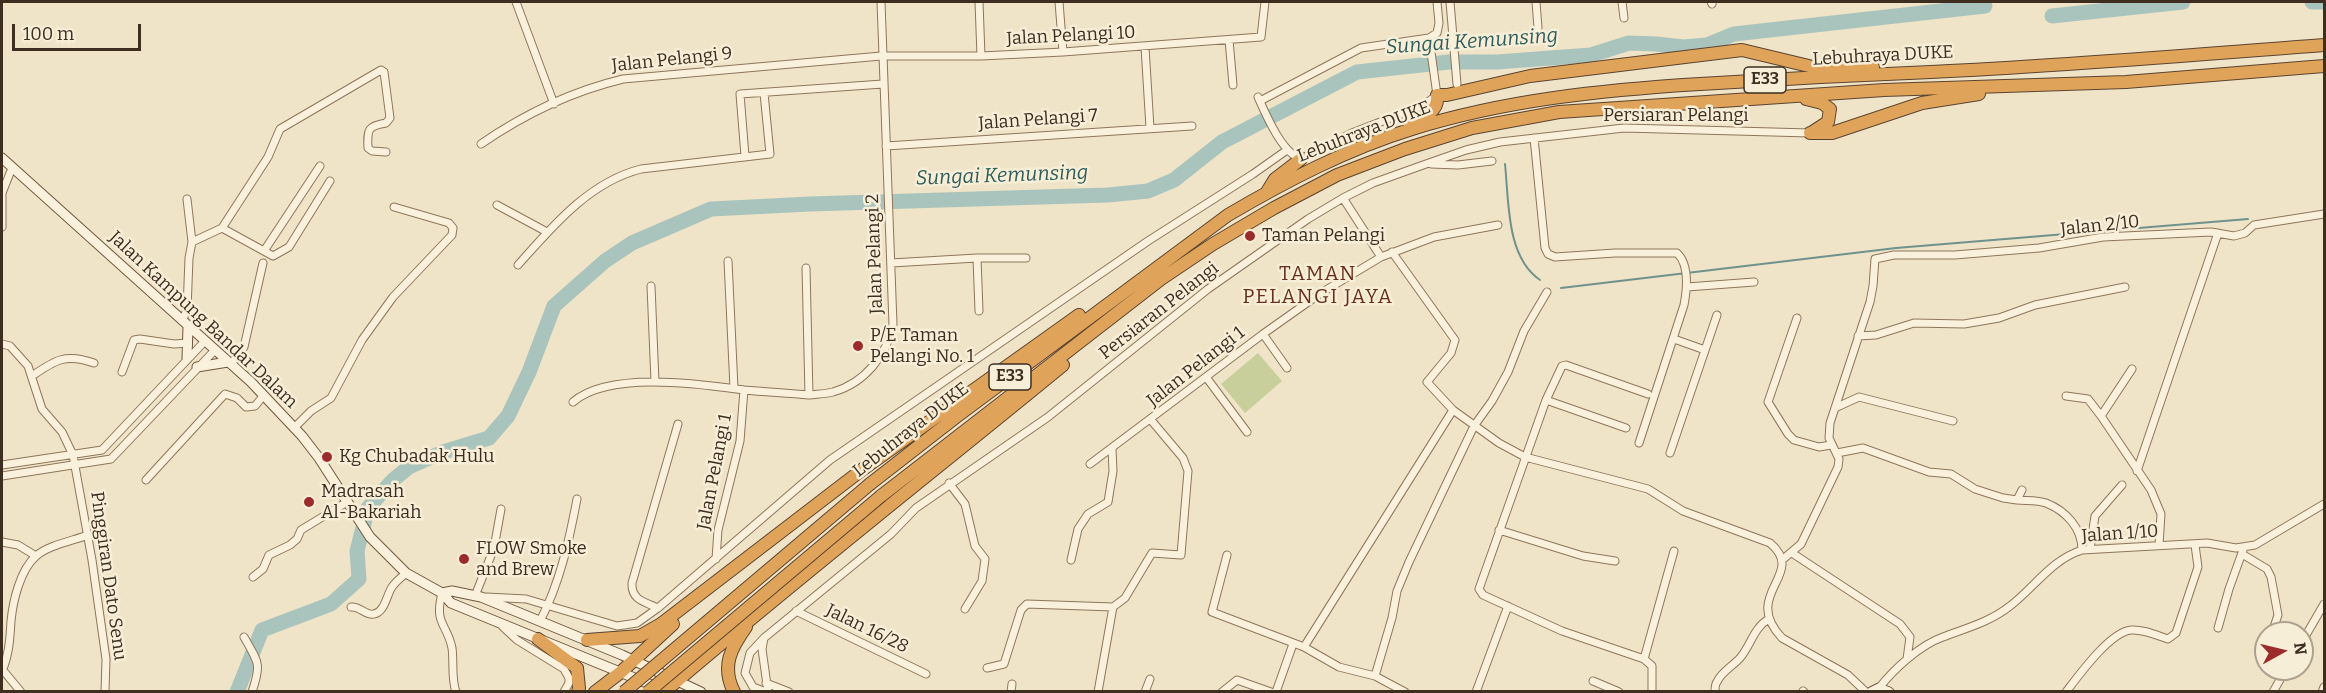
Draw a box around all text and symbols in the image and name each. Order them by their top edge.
scale bar [15,12,144,50]
street label: Jalan Pelangi 10 [1006,22,1136,50]
text: 100 m [23,23,74,45]
water label: Sungai Kemunsing [1385,24,1559,60]
street label: Lebuhraya DUKE [1812,42,1954,70]
street label: Jalan Pelangi 9 [611,43,733,77]
road number: E33 [1744,67,1786,93]
street label: Lebuhraya DUKE [1294,97,1434,167]
street label: Jalan Pelangi 7 [978,105,1098,135]
street label: Persiaran Pelangi [1603,105,1749,127]
water label: Sungai Kemunsing [915,161,1089,191]
street label: Jalan Pelangi 2 [862,194,888,314]
street label: Jalan 2/10 [2059,211,2141,241]
place label: Taman Pelangi [1262,225,1385,247]
street label: Jalan Kampung Bandar Dalam [104,227,302,413]
marker: Taman Pelangi [1243,229,1257,243]
street label: Persiaran Pelangi [1095,258,1223,364]
district label: TAMAN PELANGI JAYA [1242,262,1394,309]
street label: Jalan Pelangi 1 [1143,322,1249,412]
place label: P/E Taman Pelangi No. 1 [870,325,974,368]
marker: P/E Taman Pelangi No. 1 [851,339,865,353]
road number: E33 [989,364,1031,390]
street label: Lebuhraya DUKE [849,378,973,482]
street label: Jalan Pelangi 1 [693,412,737,532]
place label: Kg Chubadak Hulu [339,446,494,468]
marker: Kg Chubadak Hulu [320,450,334,464]
place label: Madrasah Al-Bakariah [321,481,421,524]
street label: Pinggiran Dato Senu [85,490,131,662]
marker: Madrasah Al-Bakariah [302,495,316,509]
street label: Jalan 1/10 [2081,521,2159,547]
place label: FLOW Smoke and Brew [476,538,587,580]
marker: FLOW Smoke and Brew [457,552,471,566]
street label: Jalan 16/28 [822,600,912,658]
north arrow [2254,621,2314,681]
text: N [2290,641,2311,656]

